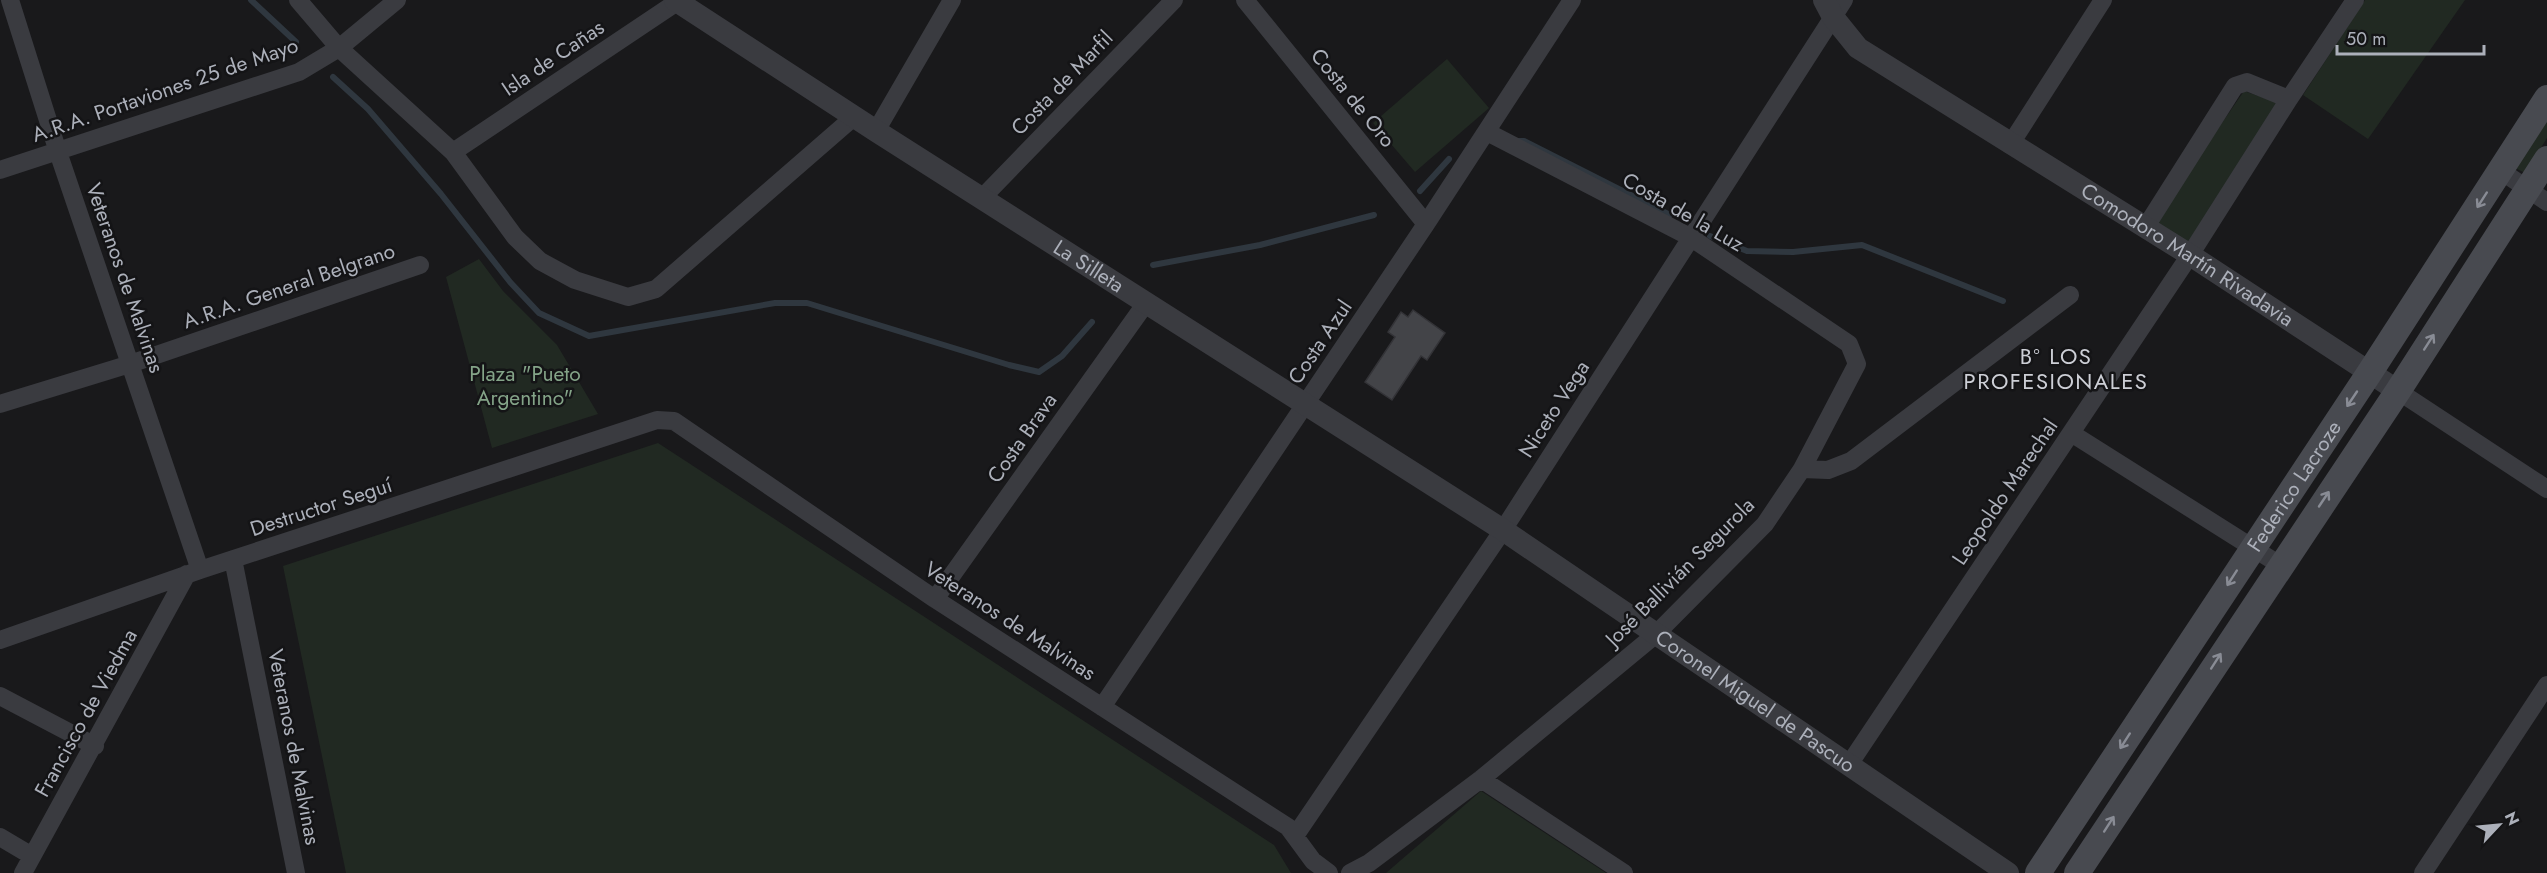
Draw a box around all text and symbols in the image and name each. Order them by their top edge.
street label: Isla de Cañas [496,13,610,103]
scale bar [2337,18,2484,56]
street label: Costa de Marfil [1004,24,1120,142]
text: 50 m [2346,26,2386,52]
street label: A.R.A. Portaviones 25 de Mayo [28,30,302,150]
street label: Costa de Oro [1304,42,1402,154]
street label: Costa de la Luz [1617,165,1750,259]
street label: Comodoro Martín Rivadavia [2075,176,2300,334]
street label: Veteranos de Malvinas [78,179,172,377]
one-way arrow [2475,191,2487,208]
street label: La Silleta [1047,233,1130,300]
street label: A.R.A. General Belgrano [179,236,399,336]
street label: Costa Azul [1281,294,1359,390]
one-way arrow [2423,334,2435,351]
district label: B° LOS PROFESIONALES [1964,340,2148,397]
street label: Niceto Vega [1511,355,1597,463]
park label: Plaza "Pueto Argentino" [469,359,581,413]
street label: Costa Brava [980,387,1064,489]
one-way arrow [2346,390,2358,406]
street label: Leopoldo Marechal [1945,413,2065,571]
street label: Federico Lacroze [2240,414,2349,558]
street label: Destructor Seguí [246,469,397,544]
street label: José Ballivián Segurola [1597,491,1761,655]
one-way arrow [2318,491,2330,508]
street label: Veteranos de Malvinas [918,554,1102,688]
one-way arrow [2226,569,2238,586]
street label: Coronel Miguel de Pascuo [1649,623,1861,780]
street label: Francisco de Viedma [27,624,145,802]
street label: Veteranos de Malvinas [260,647,328,847]
one-way arrow [2210,654,2222,670]
one-way arrow [2119,732,2131,749]
north arrow [2469,795,2529,855]
text: N [2499,808,2525,829]
one-way arrow [2103,816,2115,833]

